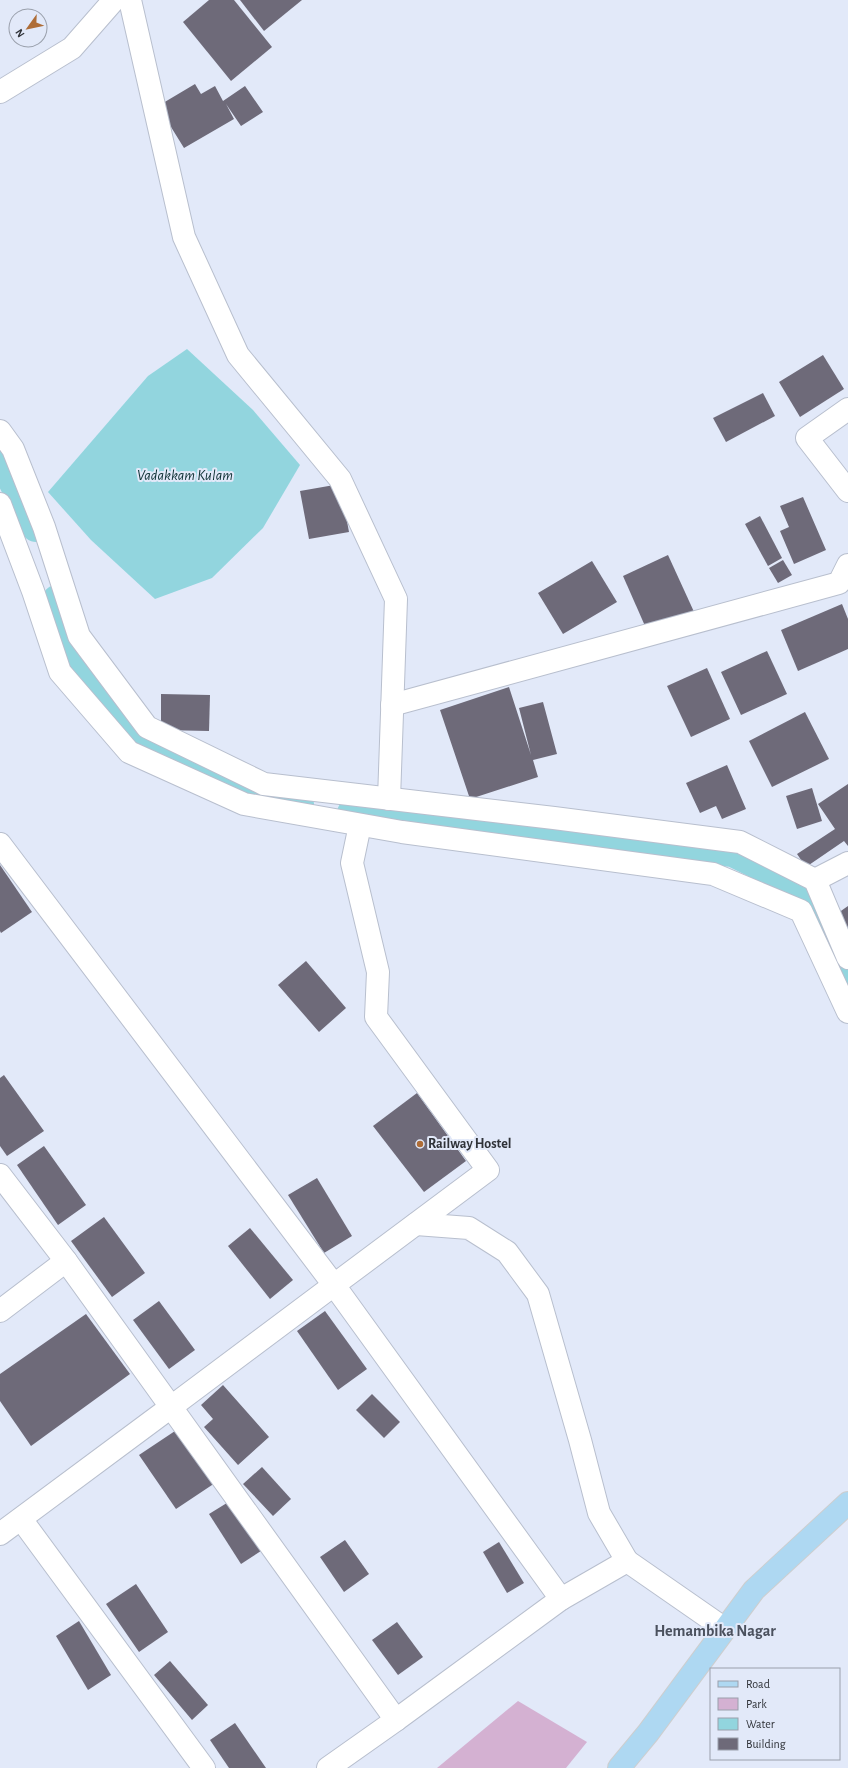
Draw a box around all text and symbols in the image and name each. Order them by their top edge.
north arrow [8,8,48,48]
text: N [13,27,27,39]
water label: Vadakkam Kulam [137,468,233,483]
place label: Railway Hostel [428,1137,511,1151]
marker: Railway Hostel [415,1139,425,1149]
district label: Hemambika Nagar [654,1623,776,1639]
legend [710,1668,840,1760]
text: Road [746,1678,770,1690]
text: Park [746,1698,767,1710]
text: Water [746,1718,775,1730]
text: Building [746,1738,786,1750]

